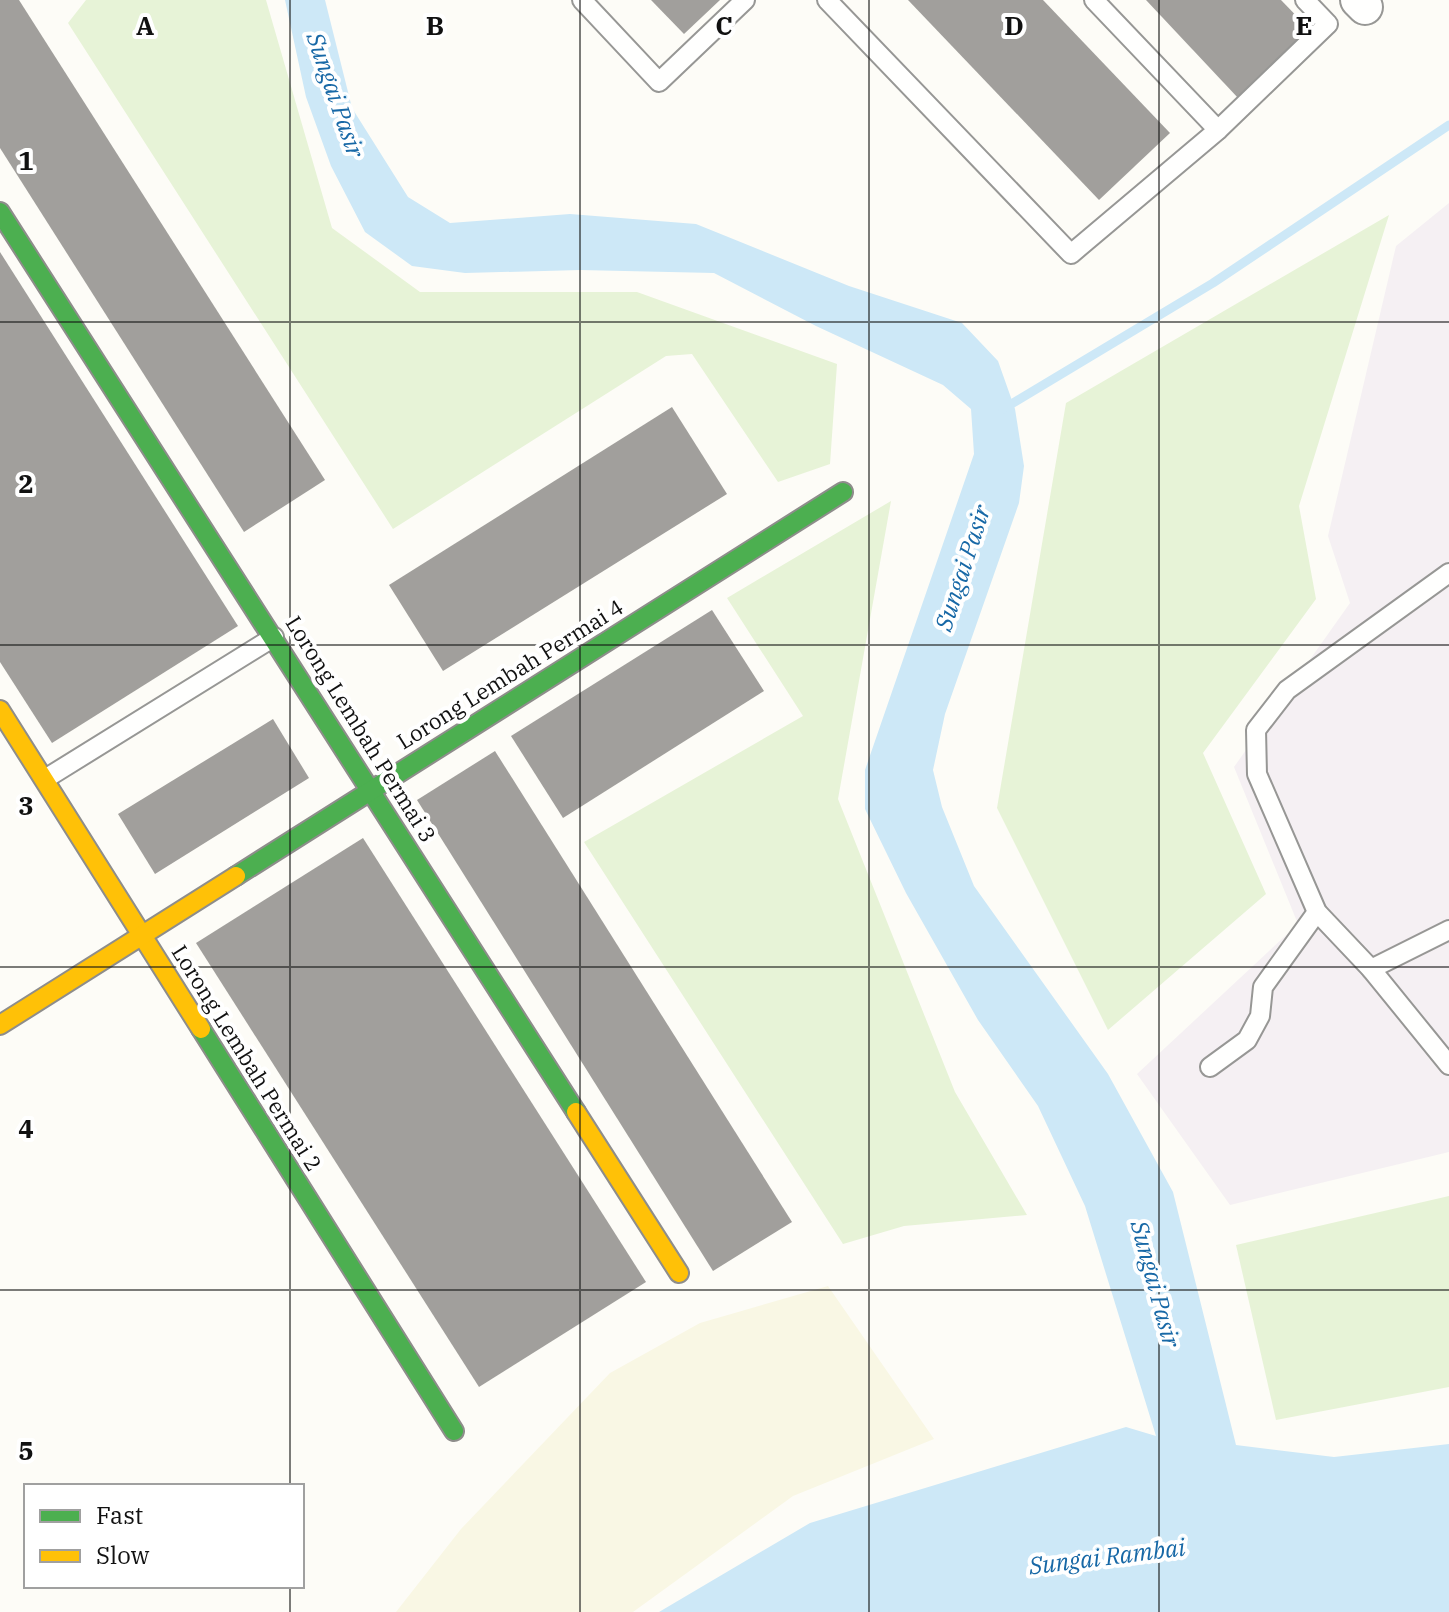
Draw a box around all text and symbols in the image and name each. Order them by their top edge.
text: A [136,8,154,42]
text: B [426,8,444,42]
text: C [715,8,733,42]
text: D [1004,8,1024,42]
text: E [1295,8,1313,42]
water label: Sungai Pasir [299,27,373,163]
text: 1 [18,143,34,177]
text: 2 [18,466,34,500]
water label: Sungai Pasir [926,499,998,636]
street label: Lorong Lembah Permai 4 [391,592,628,755]
street label: Lorong Lembah Permai 3 [280,610,443,847]
text: 3 [18,788,34,822]
street label: Lorong Lembah Permai 2 [166,939,329,1176]
text: 4 [18,1111,34,1145]
water label: Sungai Pasir [1123,1216,1189,1352]
text: 5 [18,1433,34,1467]
legend [24,1484,304,1588]
text: Fast [96,1499,143,1531]
water label: Sungai Rambai [1026,1530,1188,1582]
text: Slow [96,1539,150,1571]

